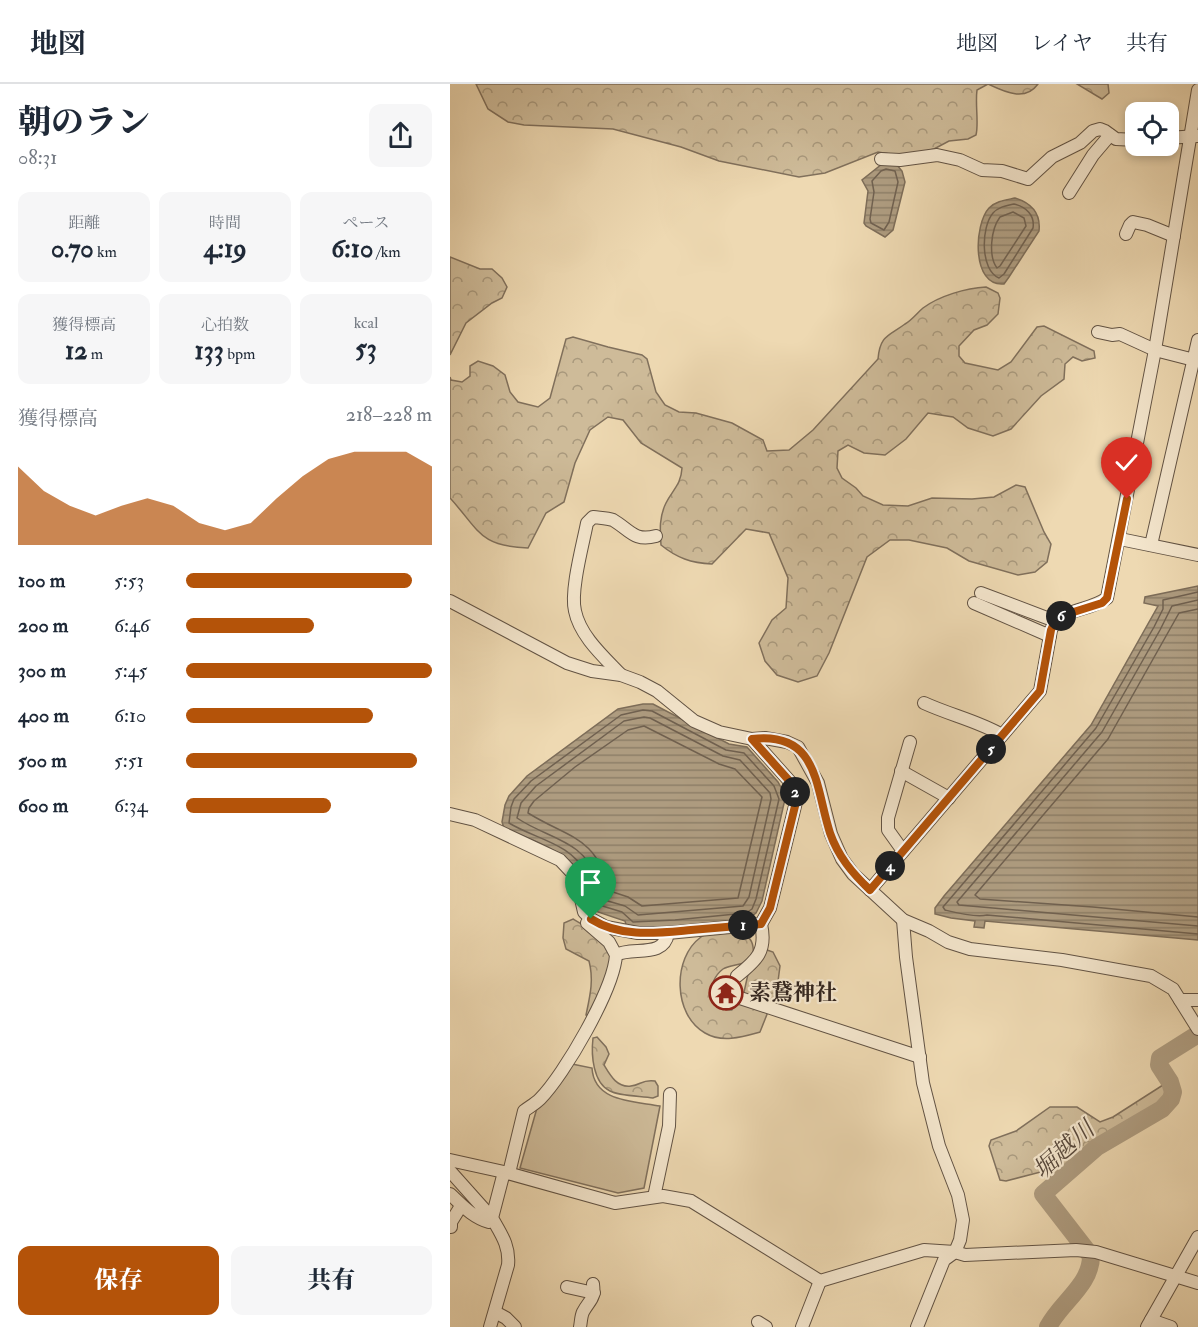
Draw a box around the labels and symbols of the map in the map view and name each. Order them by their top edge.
pin [1101,437,1152,499]
pin: 6 [1046,601,1076,631]
pin: 5 [976,734,1006,764]
pin: 2 [780,777,810,807]
pin: 4 [875,851,905,881]
pin [565,857,616,919]
pin: 1 [728,910,758,940]
temple icon: 素鵞神社 [708,975,744,1011]
place label: 素鵞神社 [749,979,837,1007]
water label: 堀越川 [1027,1112,1103,1186]

